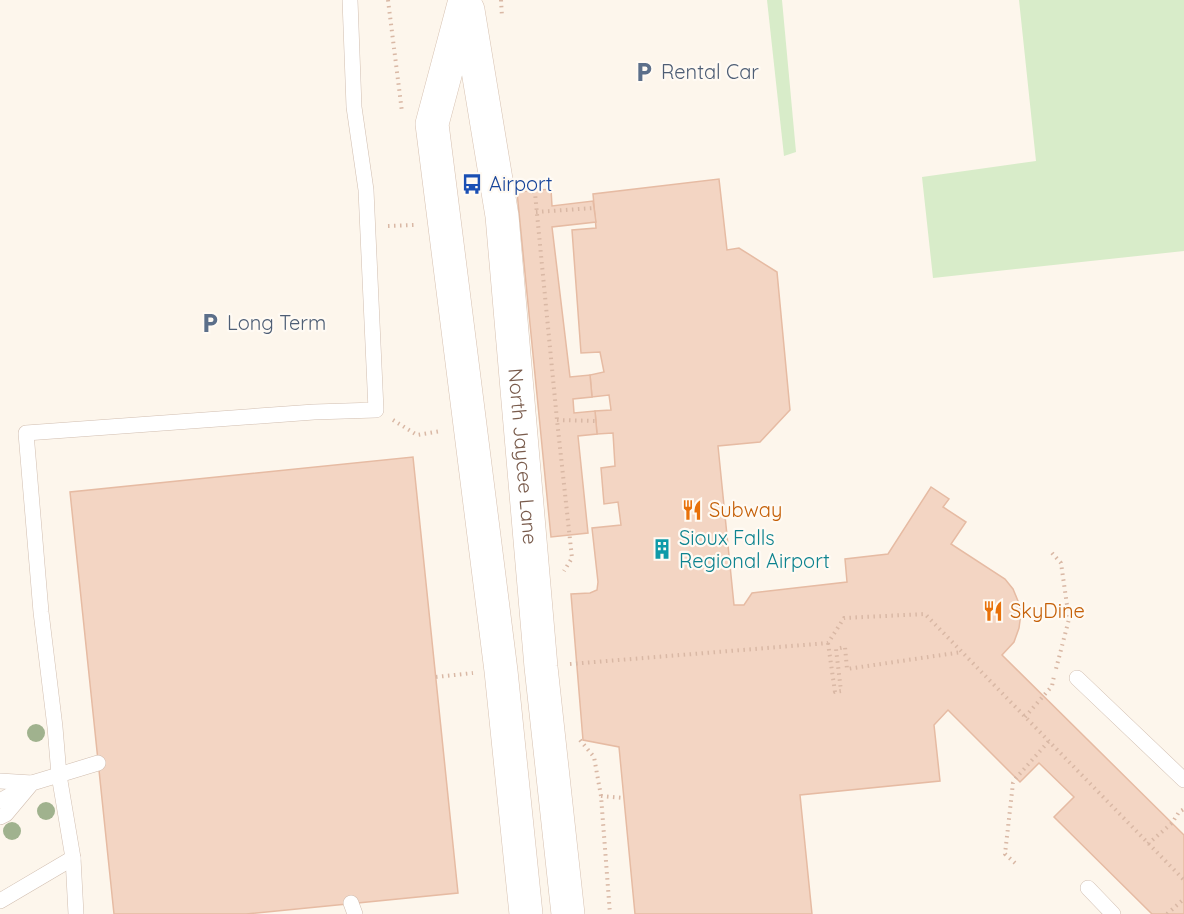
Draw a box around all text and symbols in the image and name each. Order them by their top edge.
place label: Rental Car [661,59,759,84]
parking icon: Rental Car [632,60,656,84]
place label: Airport [489,171,553,196]
bus stop icon: Airport [460,172,484,196]
place label: Long Term [227,310,326,335]
parking icon: Long Term [198,311,222,335]
street label: North Jaycee Lane [503,367,543,545]
place label: Subway [709,497,782,522]
restaurant icon: Subway [680,498,704,522]
place label: Sioux Falls Regional Airport [679,525,830,573]
building icon: Sioux Falls Regional Airport [650,537,674,561]
place label: SkyDine [1010,598,1085,623]
restaurant icon: SkyDine [981,599,1005,623]

